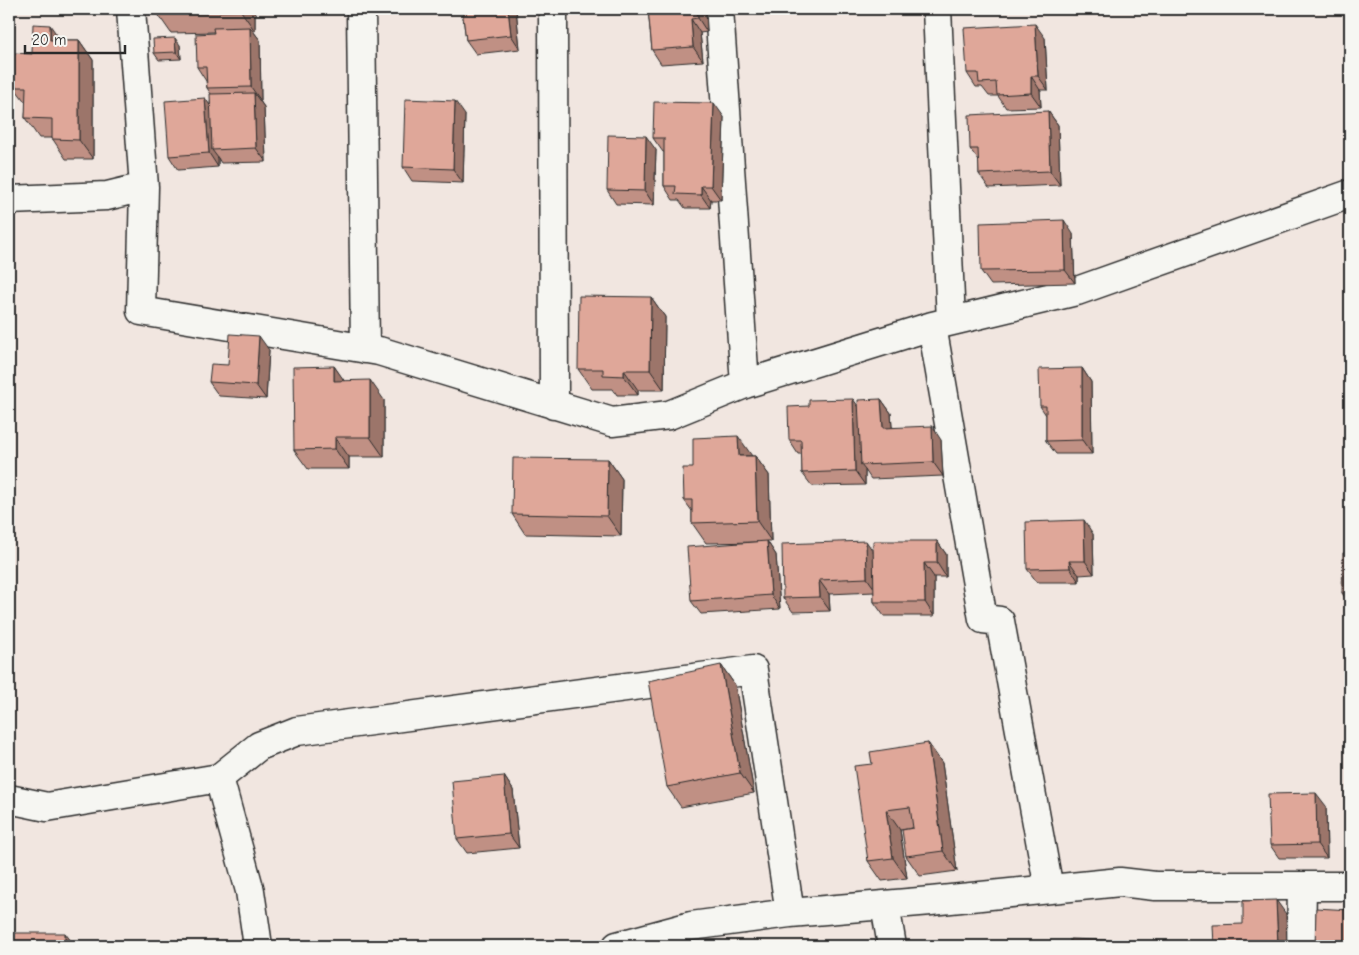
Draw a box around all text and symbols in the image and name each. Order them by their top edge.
scale bar [25,22,125,54]
text: 20 m [32,31,66,49]

